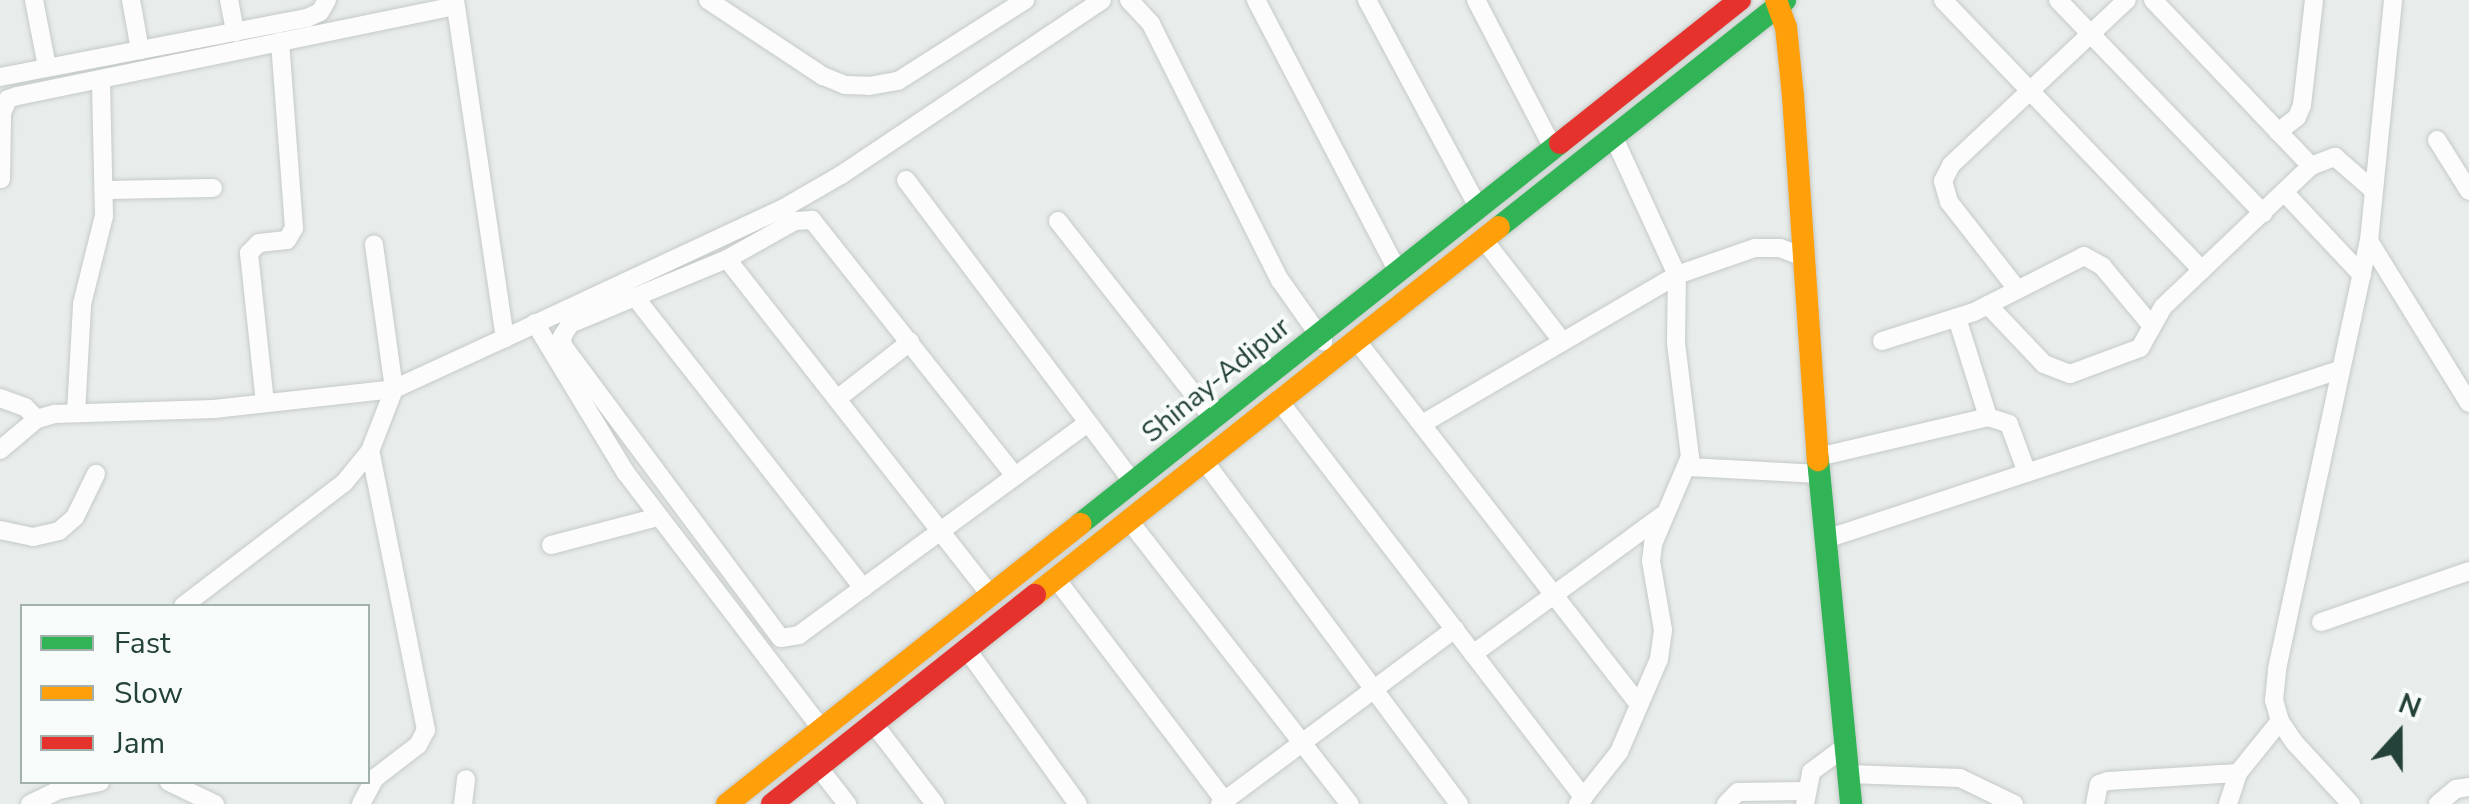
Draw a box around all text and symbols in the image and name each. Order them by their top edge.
street label: Shinay-Adipur [1135,310,1297,450]
legend [20,604,370,784]
text: Fast [114,623,171,664]
text: Slow [114,673,183,714]
north arrow [2349,684,2449,784]
text: N [2393,684,2426,727]
text: Jam [114,723,165,764]

